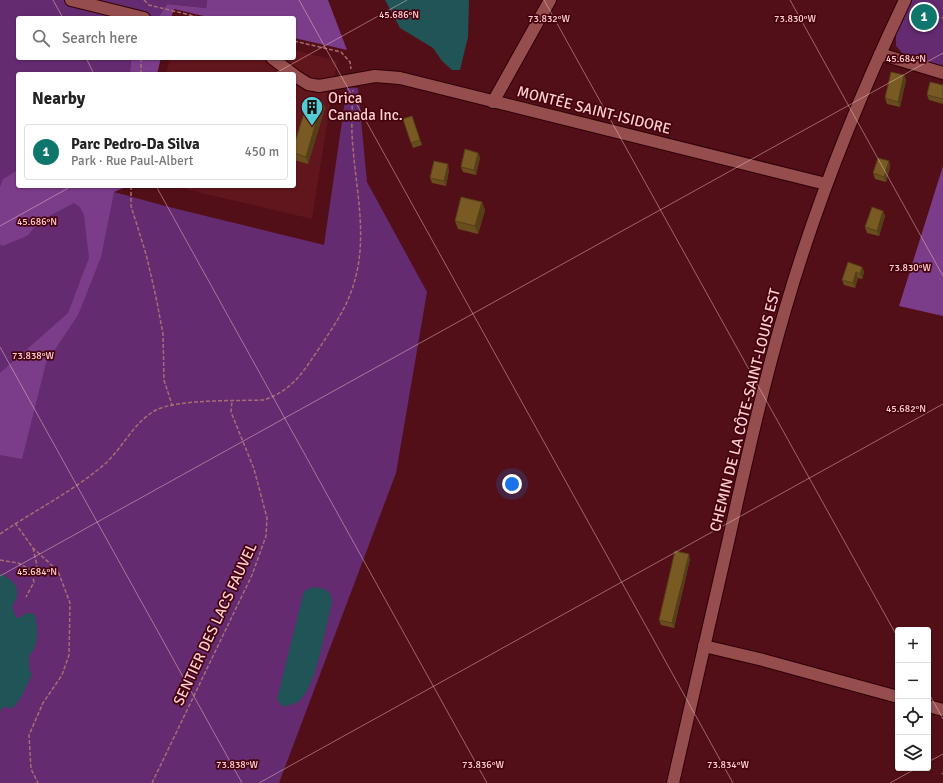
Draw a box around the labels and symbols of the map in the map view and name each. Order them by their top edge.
pin: 1 [911,2,937,32]
text: 45.686°N [379,9,419,21]
text: 73.832°W [528,13,570,25]
text: 73.830°W [774,13,816,25]
text: 45.684°N [886,53,926,65]
street label: MONTÉE SAINT-ISIDORE [515,81,673,138]
place label: Orica Canada Inc. [328,89,403,124]
building icon: Orica Canada Inc. [299,94,325,127]
text: 45.686°N [17,216,57,228]
text: 73.830°W [889,262,931,274]
street label: CHEMIN DE LA CÔTE-SAINT-LOUIS EST [705,286,784,533]
text: 73.838°W [12,350,54,362]
text: 45.682°N [886,403,926,415]
your location [502,474,522,494]
street label: SENTIER DES LACS FAUVEL [169,539,261,708]
text: 45.684°N [17,566,57,578]
text: 73.838°W [216,759,258,771]
text: 73.836°W [462,759,504,771]
text: 73.834°W [707,759,749,771]

